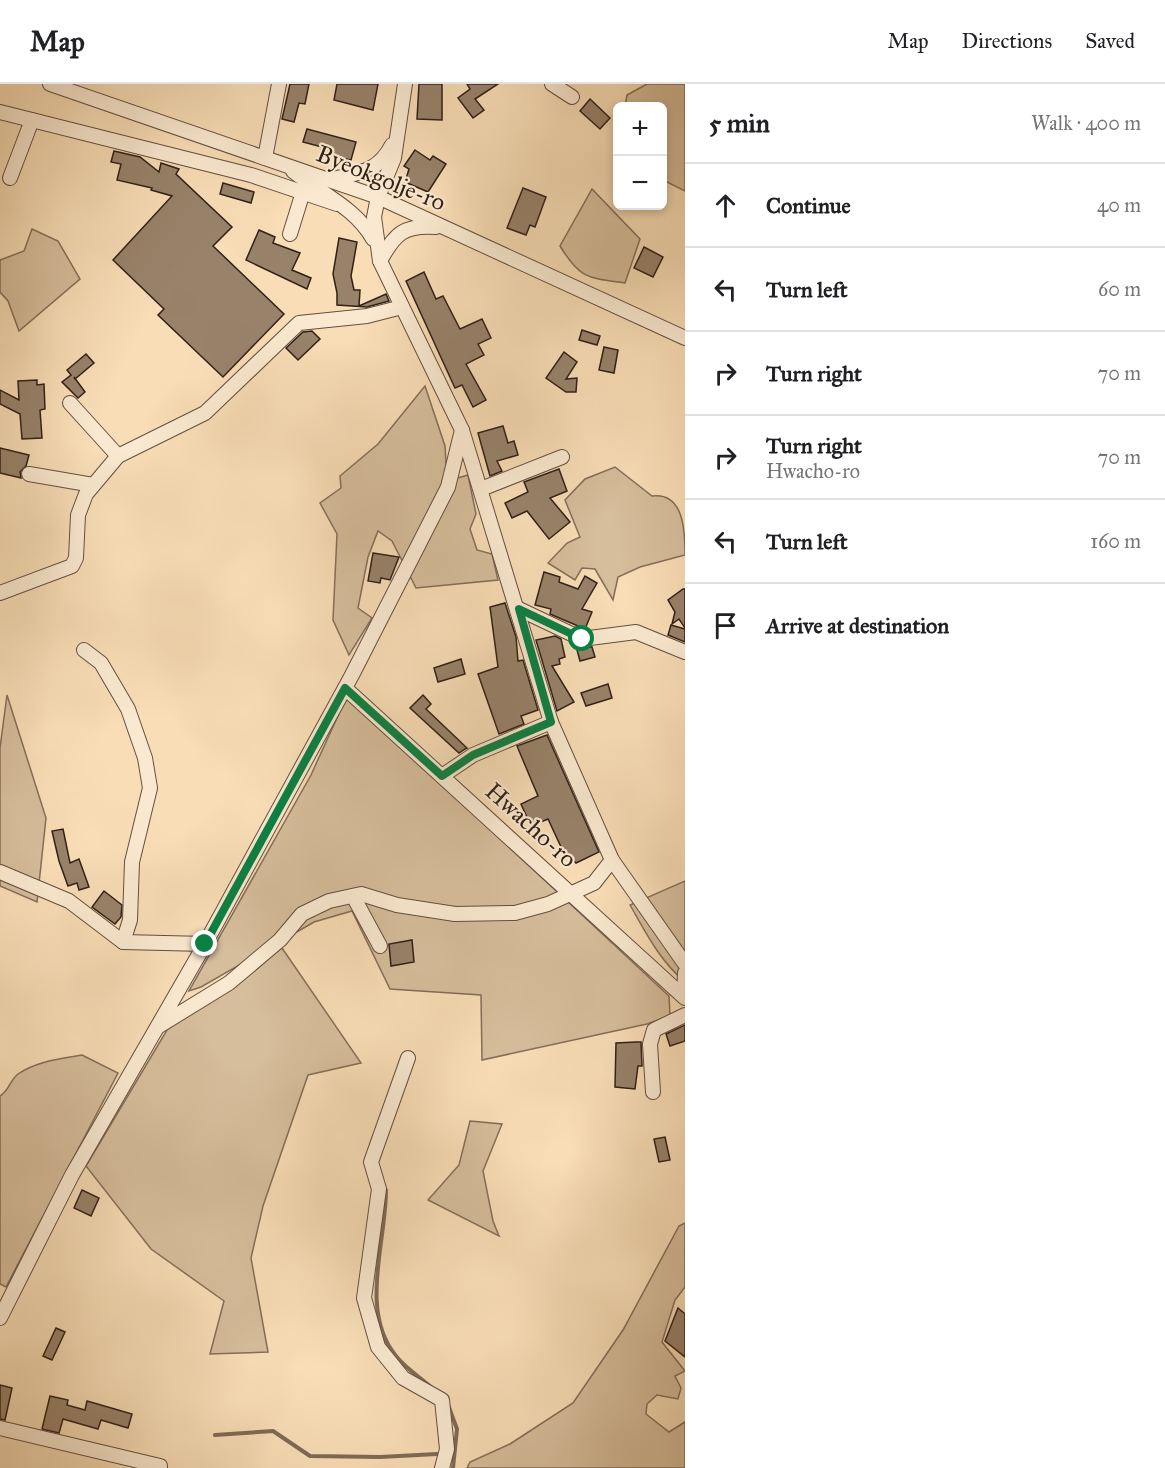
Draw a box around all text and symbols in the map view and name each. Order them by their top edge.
text: Map [30,24,85,59]
text: Map [888,28,929,54]
text: Directions [962,28,1052,54]
text: Saved [1085,28,1135,54]
map controls [613,102,667,210]
button: + [613,102,667,156]
text: 5 min [709,107,770,139]
text: Walk · 400 m [1031,111,1141,135]
street label: Byeokgolje-ro [312,138,450,218]
button: − [613,156,667,210]
icon: ahead [709,189,742,222]
text: Continue [766,192,851,219]
text: 40 m [1097,193,1141,217]
icon: left [709,273,742,306]
text: Turn left [766,276,848,303]
text: 60 m [1098,277,1141,301]
icon: right [709,357,742,390]
text: Turn right [766,360,862,387]
text: 70 m [1098,361,1141,385]
text: Turn right [766,432,862,459]
icon: right [709,441,742,474]
text: 70 m [1098,445,1141,469]
text: Hwacho-ro [766,459,860,483]
icon: left [709,525,742,558]
text: Turn left [766,528,848,555]
text: 160 m [1090,529,1141,553]
icon: arrive [709,609,742,642]
text: Arrive at destination [766,612,949,639]
route start [568,625,594,651]
street label: Hwacho-ro [479,776,583,874]
route end [191,930,217,956]

